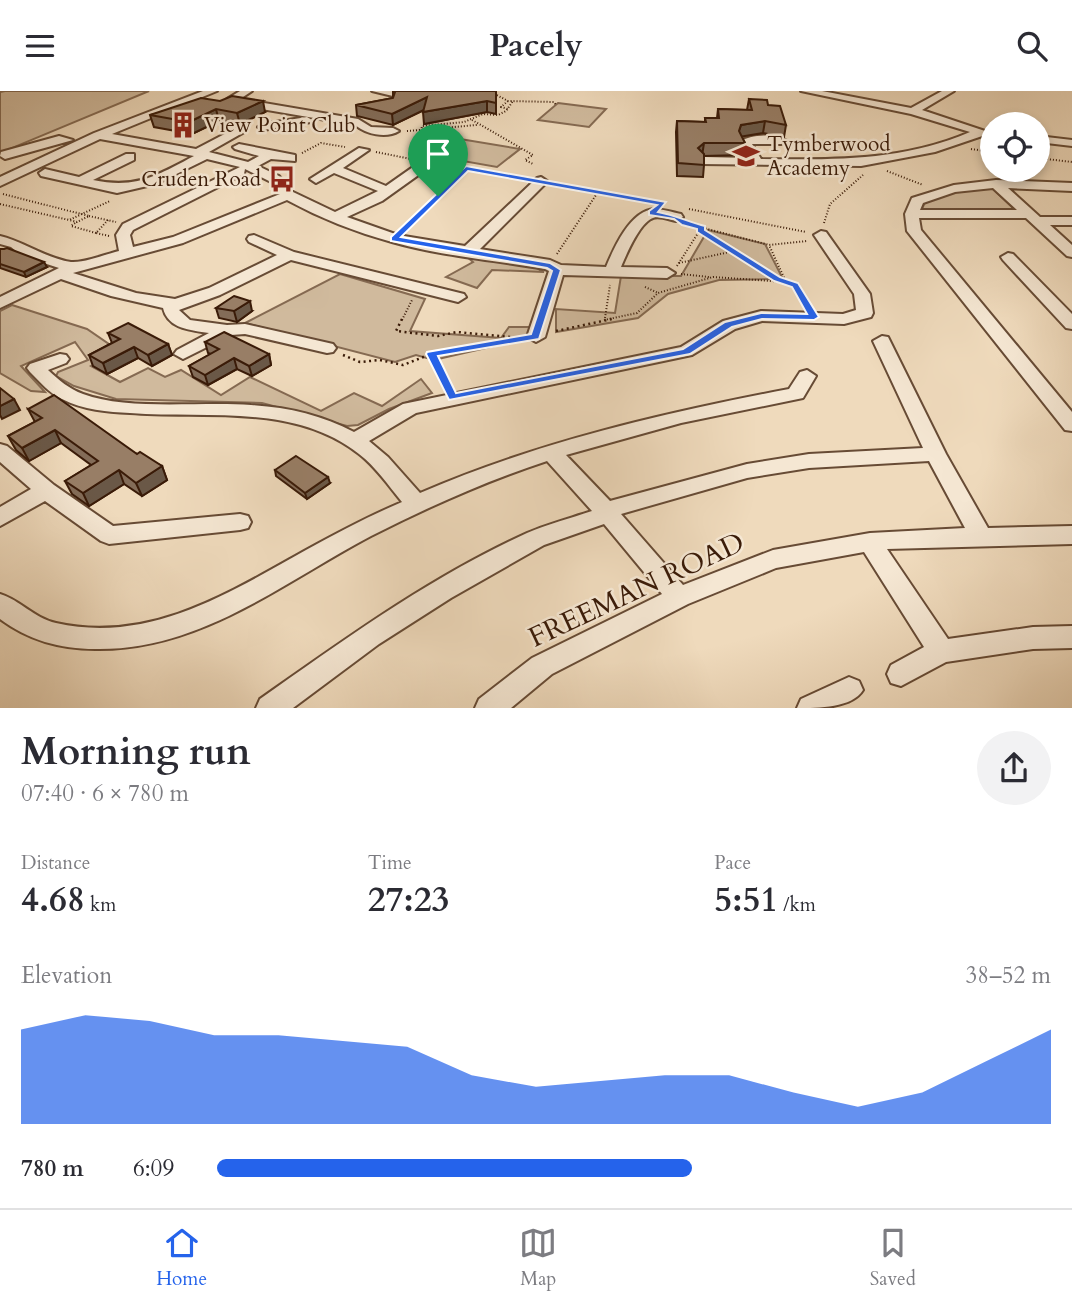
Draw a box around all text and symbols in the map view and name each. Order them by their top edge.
text: Pacely [489,24,583,68]
icon: menu [21,27,59,65]
icon: search [1013,27,1051,65]
building icon: View Point Club [168,110,198,140]
place label: View Point Club [204,111,355,140]
map controls [980,112,1050,182]
button: locate [980,112,1050,182]
pin [408,124,468,196]
place label: Tymberwood Academy [767,130,890,183]
icon: arrive [419,135,457,173]
school or university icon: Tymberwood Academy [731,141,761,171]
bus stop icon: Cruden Road [267,164,297,194]
place label: Cruden Road [141,165,261,194]
street label: FREEMAN ROAD [522,523,750,657]
text: Morning run [21,726,251,778]
button: share [977,731,1051,805]
text: 07:40 · 6 × 780 m [21,778,189,809]
text: Distance [21,850,90,876]
text: Time [368,850,412,876]
text: Pace [714,850,751,876]
text: 4.68 [21,876,85,924]
text: 27:23 [368,876,450,924]
text: 5:51 [714,876,778,924]
text: km [85,892,116,918]
text: /km [778,892,816,918]
text: Elevation [21,960,112,991]
text: 38–52 m [966,960,1051,991]
text: 780 m [21,1153,84,1184]
text: 6:09 [133,1153,174,1184]
tab: Home [156,1224,207,1292]
tab: Map [519,1224,557,1292]
tab: Saved [870,1224,916,1292]

